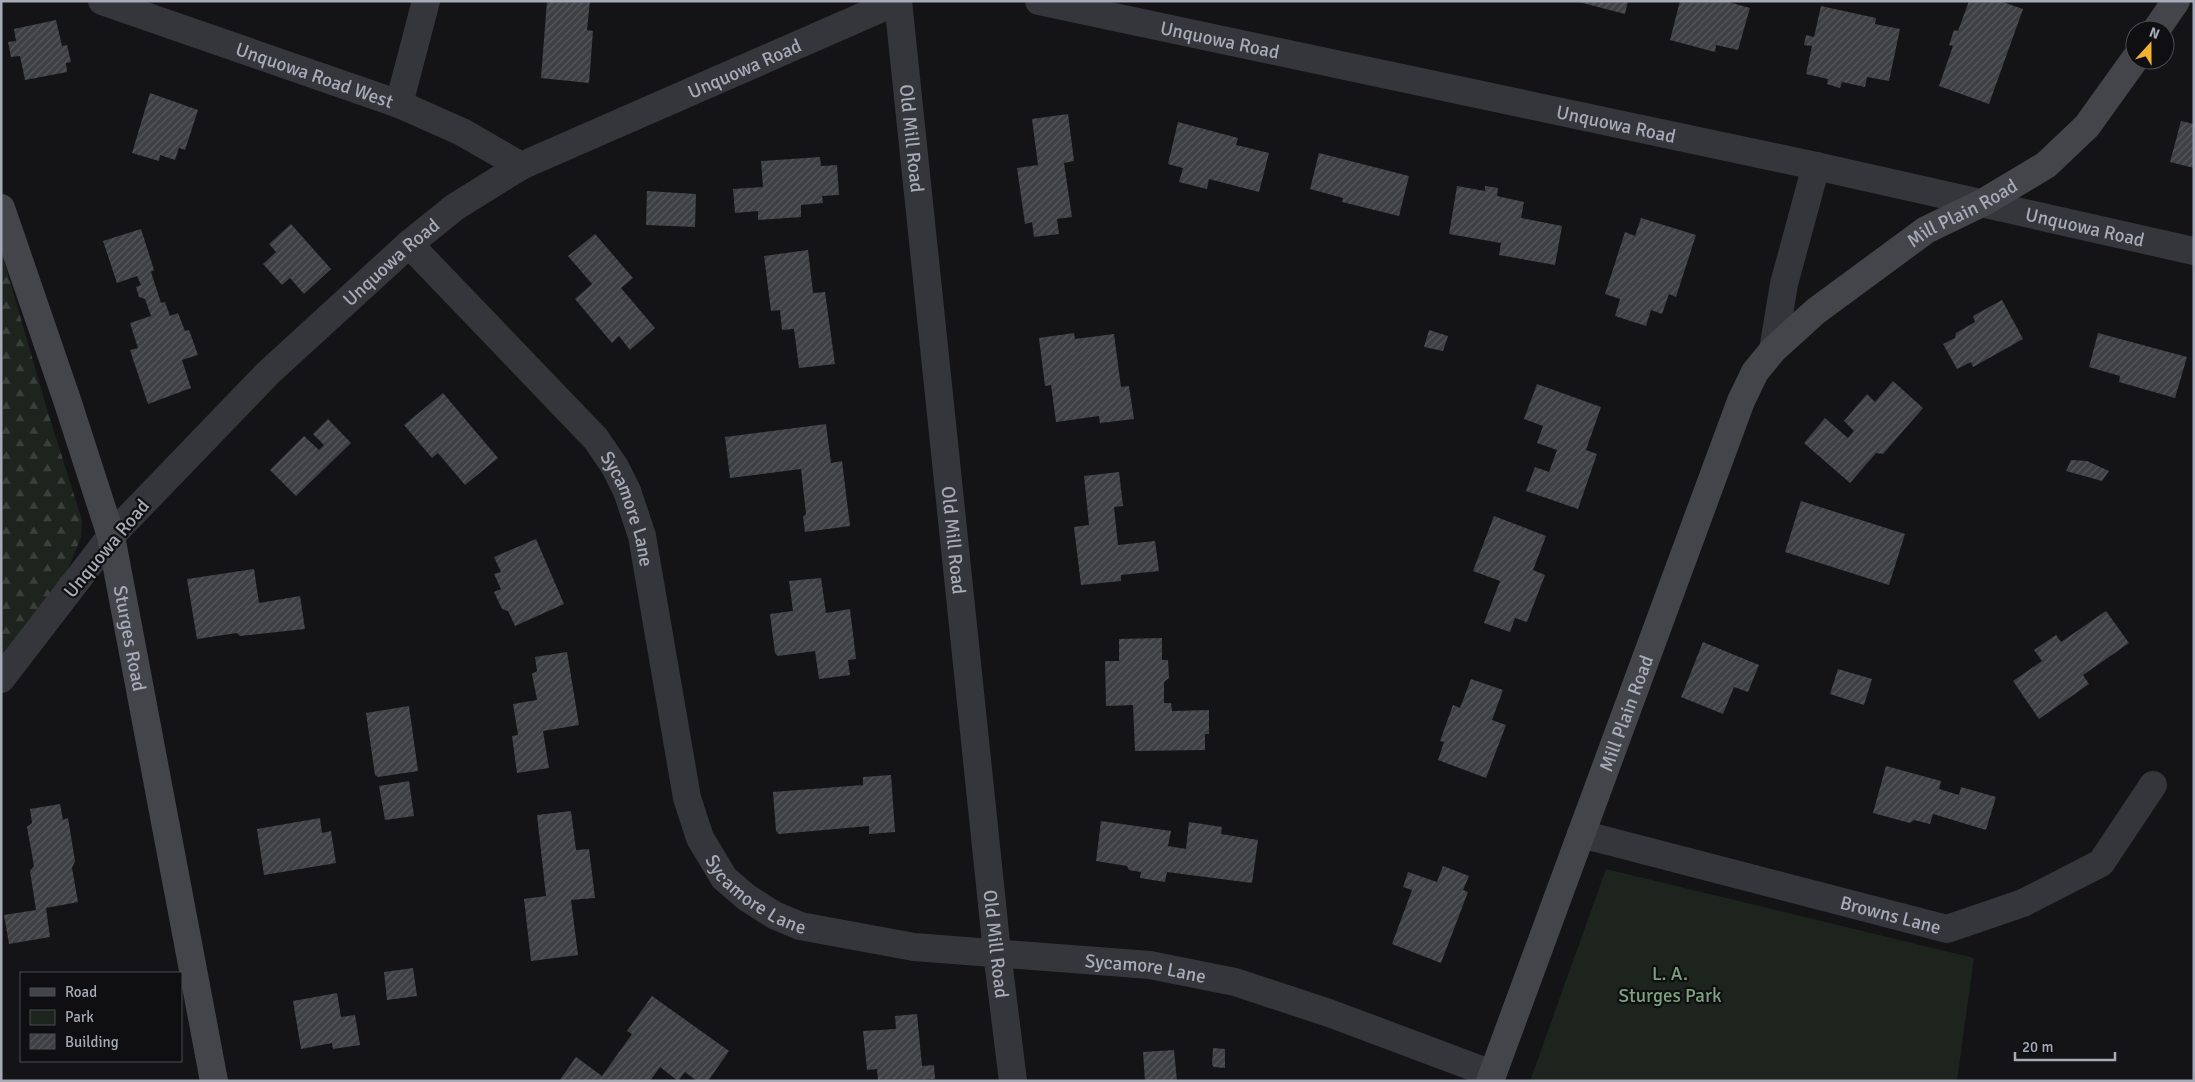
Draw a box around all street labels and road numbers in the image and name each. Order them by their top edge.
street label: Unquowa Road [1158,16,1282,65]
street label: Unquowa Road [684,34,805,104]
street label: Unquowa Road West [232,37,397,114]
street label: Old Mill Road [894,83,929,194]
street label: Unquowa Road [1554,100,1678,149]
street label: Mill Plain Road [1902,174,2022,253]
street label: Unquowa Road [2023,202,2147,252]
street label: Unquowa Road [338,213,445,312]
street label: Sycamore Lane [595,447,658,569]
street label: Old Mill Road [936,485,971,595]
street label: Unquowa Road [59,495,155,603]
street label: Sturges Road [108,583,151,693]
street label: Mill Plain Road [1594,652,1659,775]
street label: Sycamore Lane [700,850,808,940]
street label: Old Mill Road [978,889,1014,999]
street label: Browns Lane [1837,891,1944,940]
street label: Sycamore Lane [1084,949,1208,989]

